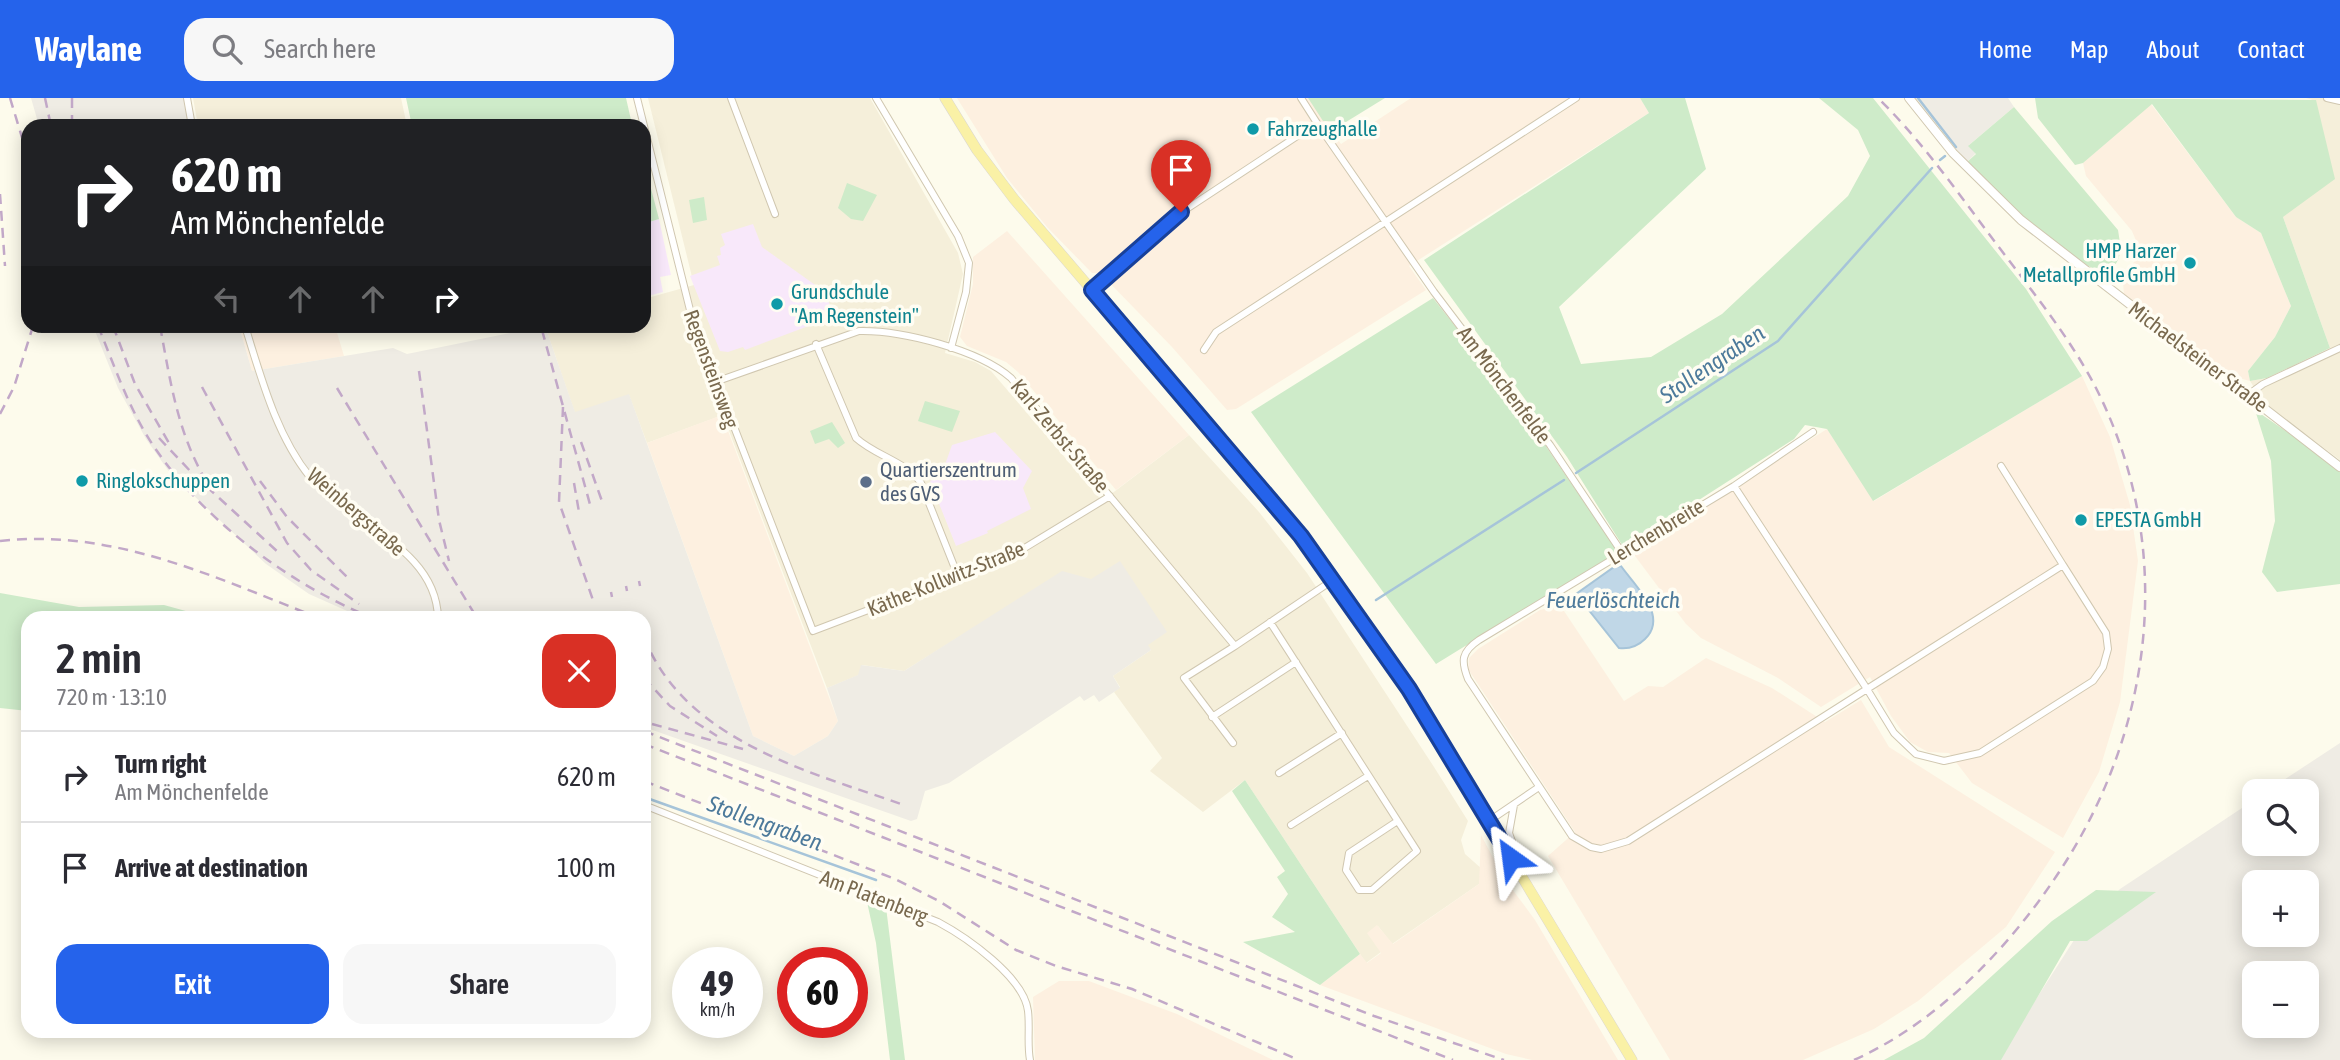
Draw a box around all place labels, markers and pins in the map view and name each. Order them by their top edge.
place label: Fahrzeughalle [1267,116,1378,140]
marker: Fahrzeughalle [1245,121,1261,137]
pin [1151,140,1211,212]
place label: HMP Harzer Metallprofile GmbH [2023,238,2177,286]
marker: HMP Harzer Metallprofile GmbH [2182,255,2198,271]
place label: Grundschule "Am Regenstein" [791,279,919,327]
marker: Grundschule "Am Regenstein" [769,296,785,312]
place label: Quartierszentrum des GVS [880,457,1017,505]
place label: Ringlokschuppen [96,468,230,492]
marker: Ringlokschuppen [74,473,90,489]
marker: Quartierszentrum des GVS [858,474,874,490]
place label: EPESTA GmbH [2095,507,2202,531]
marker: EPESTA GmbH [2073,512,2089,528]

